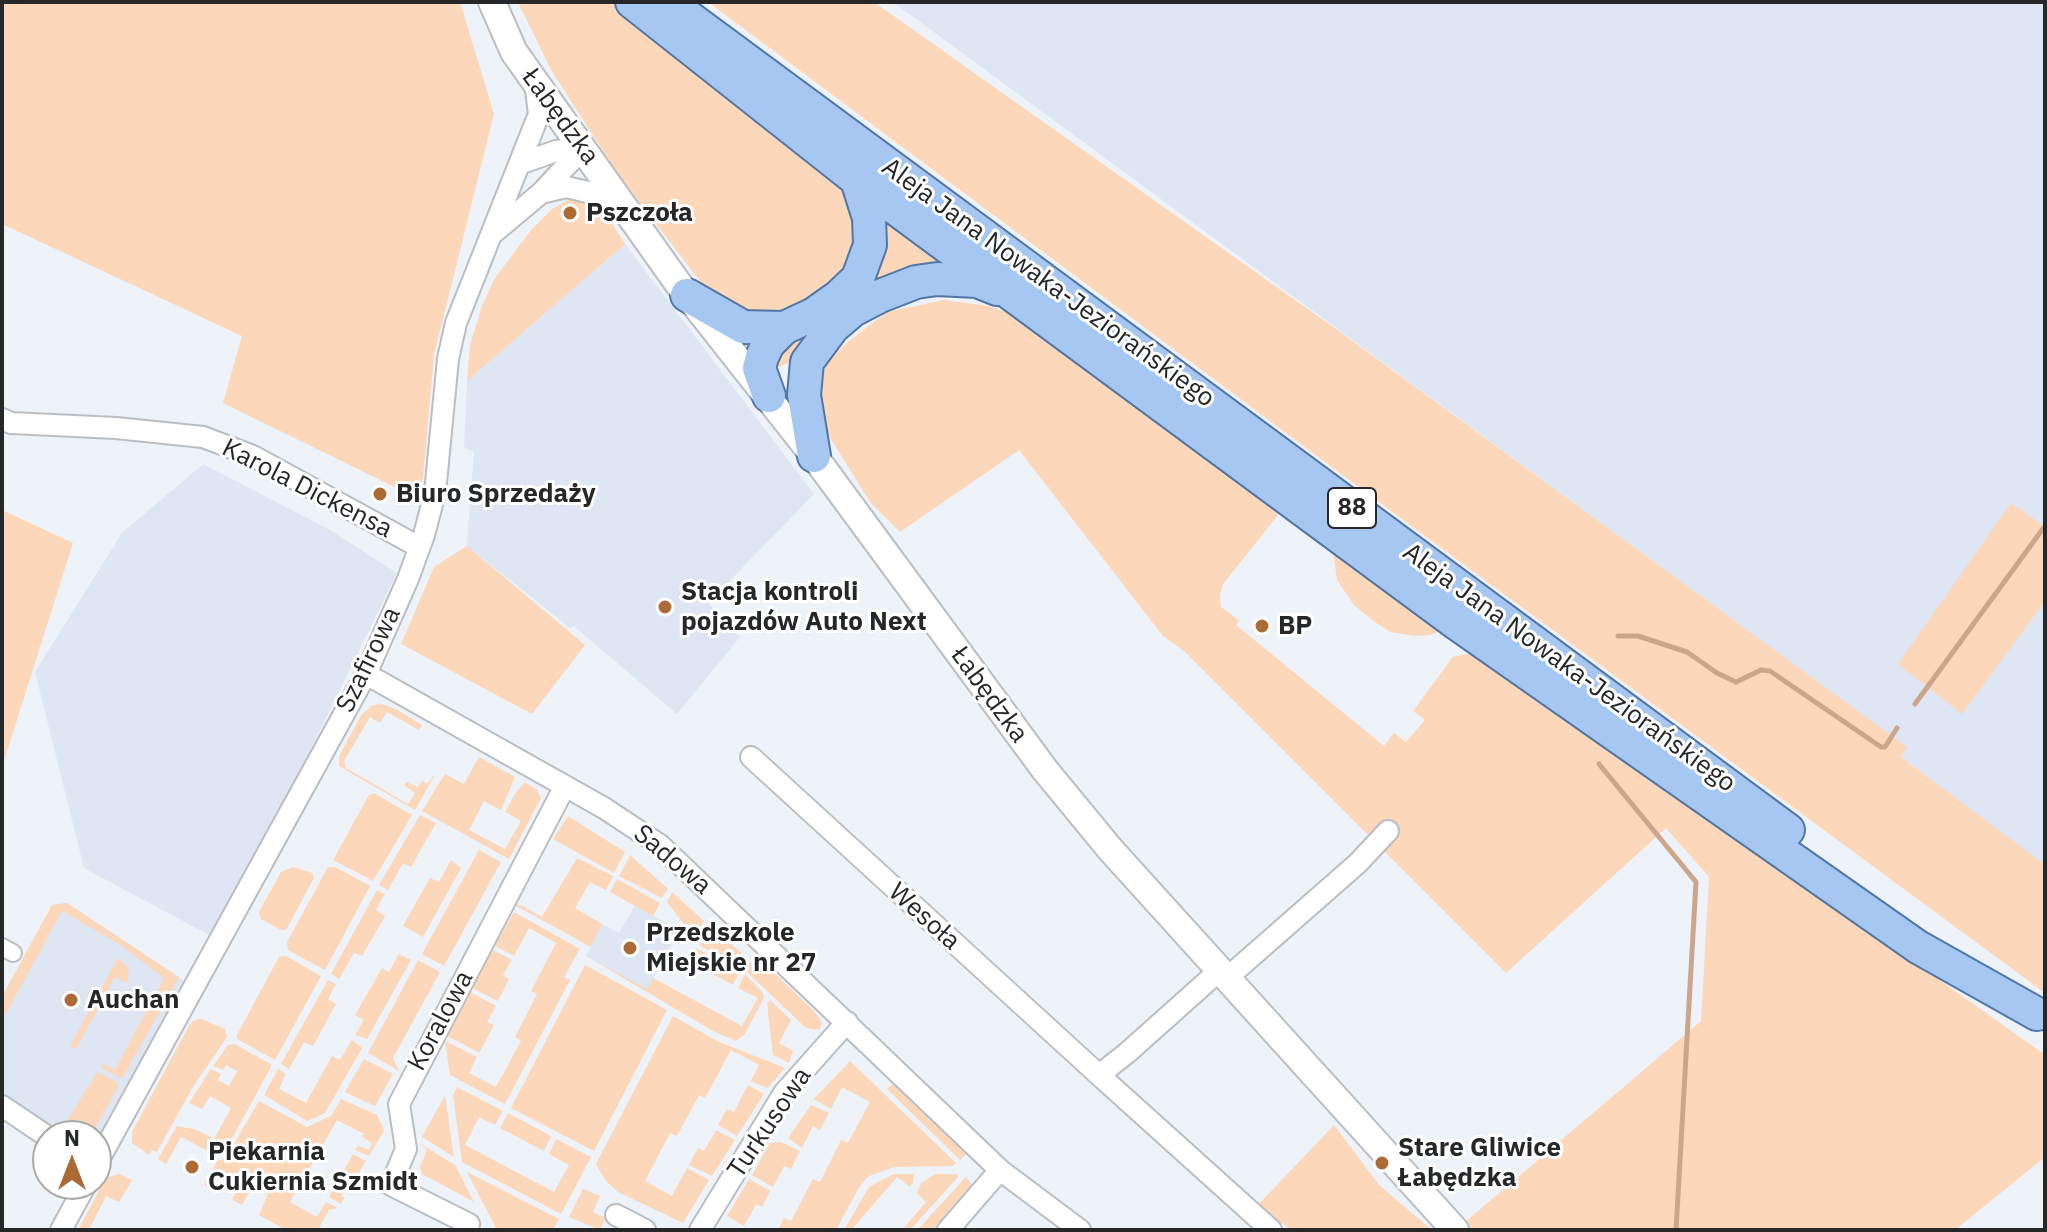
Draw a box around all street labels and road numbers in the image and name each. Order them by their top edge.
street label: Łabędzka [515,63,605,171]
street label: Aleja Jana Nowaka-Jeziorańskiego [876,152,1220,414]
street label: Karola Dickensa [217,433,397,545]
road number: 88 [1328,488,1376,528]
street label: Aleja Jana Nowaka-Jeziorańskiego [1397,537,1741,799]
street label: Szafirowa [330,602,408,718]
street label: Łabędzka [944,641,1034,749]
street label: Sadowa [627,818,717,902]
street label: Wesoła [882,877,966,957]
street label: Koralowa [402,966,480,1076]
street label: Turkusowa [722,1062,818,1184]

